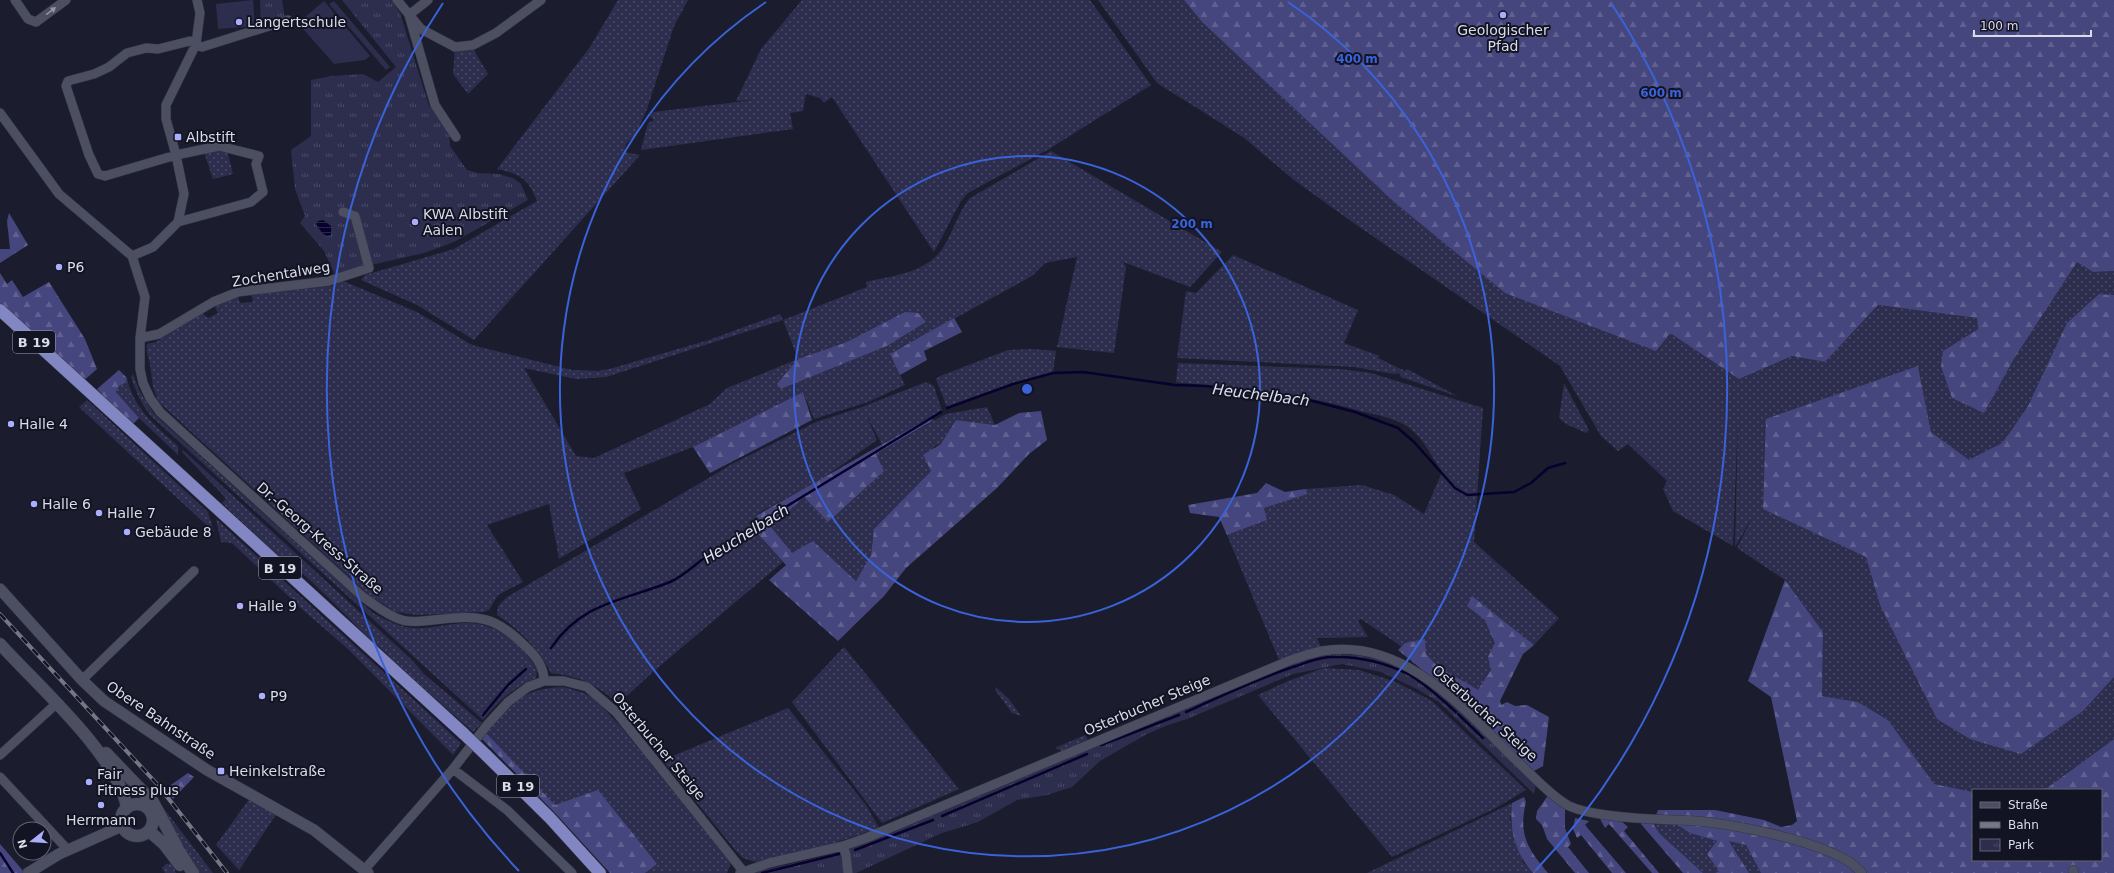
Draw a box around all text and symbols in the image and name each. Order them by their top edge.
one-way arrow [45,7,56,15]
marker: Geologischer Pfad [1498,10,1508,20]
scale bar [1974,12,2091,38]
place label: Langertschule [247,14,346,30]
marker: Langertschule [234,17,244,27]
text: 100 m [1980,19,2018,33]
place label: Geologischer Pfad [1457,22,1549,54]
text: 400 m [1336,52,1378,66]
text: 600 m [1640,86,1682,100]
place label: Albstift [186,129,236,145]
marker: Albstift [173,132,183,142]
place label: KWA Albstift Aalen [423,206,508,238]
marker: KWA Albstift Aalen [410,217,420,227]
text: 200 m [1171,217,1213,231]
street label: Zochentalweg [231,258,331,290]
place label: P6 [67,259,84,275]
marker: P6 [54,262,64,272]
road number: B 19 [13,331,55,353]
water label: Heuchelbach [1211,380,1311,410]
centre of rings [1020,382,1034,396]
place label: Halle 4 [19,416,68,432]
marker: Halle 4 [6,419,16,429]
street label: Dr.-Georg-Kress-Straße [254,479,386,597]
place label: Halle 6 [42,496,91,512]
marker: Halle 6 [29,499,39,509]
water label: Heuchelbach [700,500,792,568]
place label: Halle 7 [107,505,156,521]
marker: Halle 7 [94,508,104,518]
place label: Gebäude 8 [135,524,212,540]
marker: Gebäude 8 [122,527,132,537]
road number: B 19 [259,557,301,579]
place label: Halle 9 [248,598,297,614]
marker: Halle 9 [235,601,245,611]
street label: Osterbucher Steige [1429,662,1541,764]
street label: Osterbucher Steige [1081,671,1213,739]
street label: Obere Bahnstraße [104,678,218,762]
place label: P9 [270,688,287,704]
street label: Osterbucher Steige [609,689,709,803]
marker: P9 [257,691,267,701]
place label: Heinkelstraße [229,763,326,779]
place label: Fair Fitness plus [97,766,179,798]
marker: Heinkelstraße [216,766,226,776]
road number: B 19 [497,775,539,797]
marker: Fair Fitness plus [84,777,94,787]
legend [1972,789,2102,861]
text: Straße [2008,798,2048,812]
marker: Herrmann [96,800,106,810]
place label: Herrmann [66,812,136,828]
text: Bahn [2008,818,2039,832]
north arrow [12,821,52,861]
text: N [15,837,30,850]
text: Park [2008,838,2034,852]

